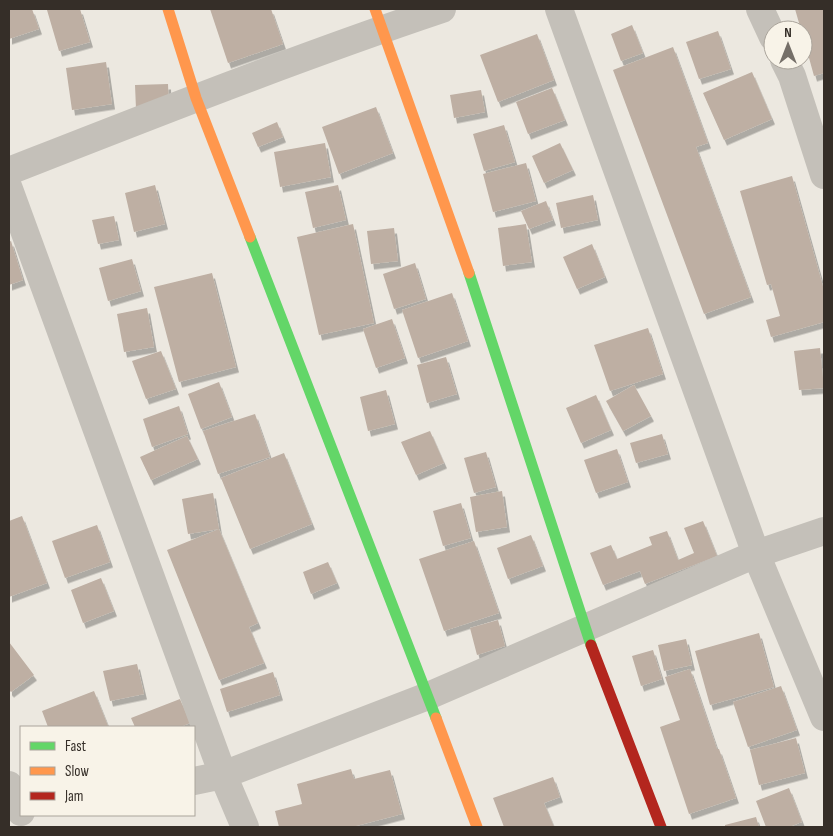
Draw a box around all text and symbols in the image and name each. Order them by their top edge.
north arrow [763,20,813,70]
text: N [784,24,792,41]
legend [20,726,195,816]
text: Fast [65,737,87,756]
text: Slow [65,762,89,781]
text: Jam [64,787,83,806]

